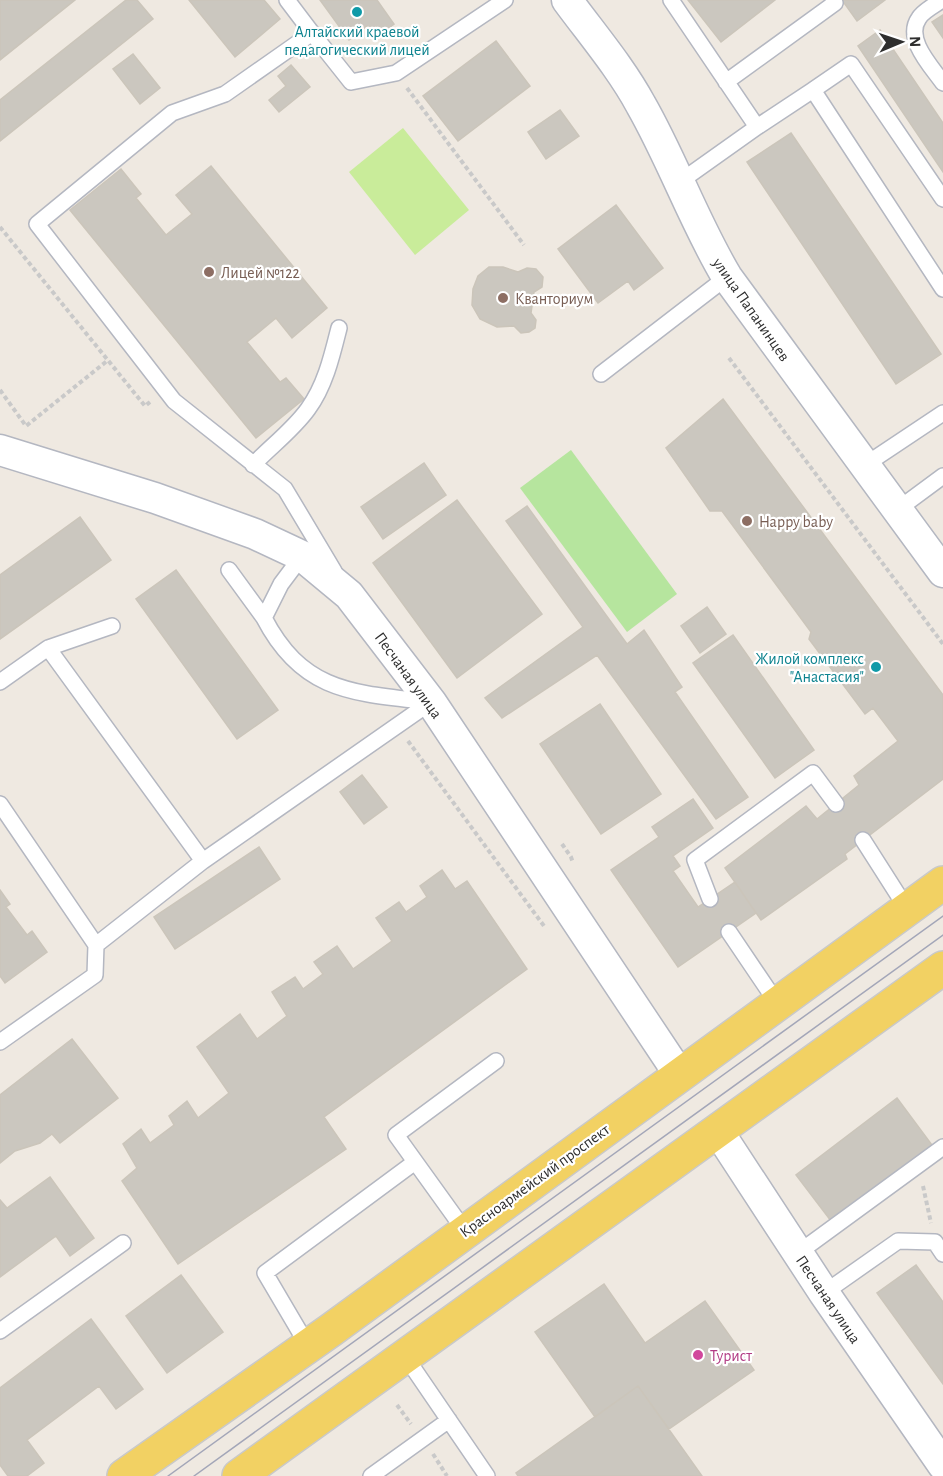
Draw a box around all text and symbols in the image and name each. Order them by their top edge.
marker: Алтайский краевой педагогический лицей [350,5,364,19]
north arrow [871,12,931,72]
place label: Алтайский краевой педагогический лицей [284,24,430,58]
text: N [907,36,923,47]
street label: улица Папанинцев [708,254,793,365]
marker: Лицей №122 [202,265,216,279]
place label: Лицей №122 [221,265,300,281]
marker: Кванториум [496,291,510,305]
place label: Кванториум [515,291,593,308]
marker: Happy baby [740,514,754,528]
place label: Happy baby [759,514,833,531]
street label: Песчаная улица [371,629,445,722]
place label: Жилой комплекс "Анастасия" [755,651,864,685]
marker: Жилой комплекс "Анастасия" [869,660,883,674]
street label: Красноармейский проспект [457,1121,612,1240]
street label: Песчаная улица [792,1253,863,1347]
marker: Турист [691,1348,705,1362]
place label: Турист [710,1348,752,1365]

